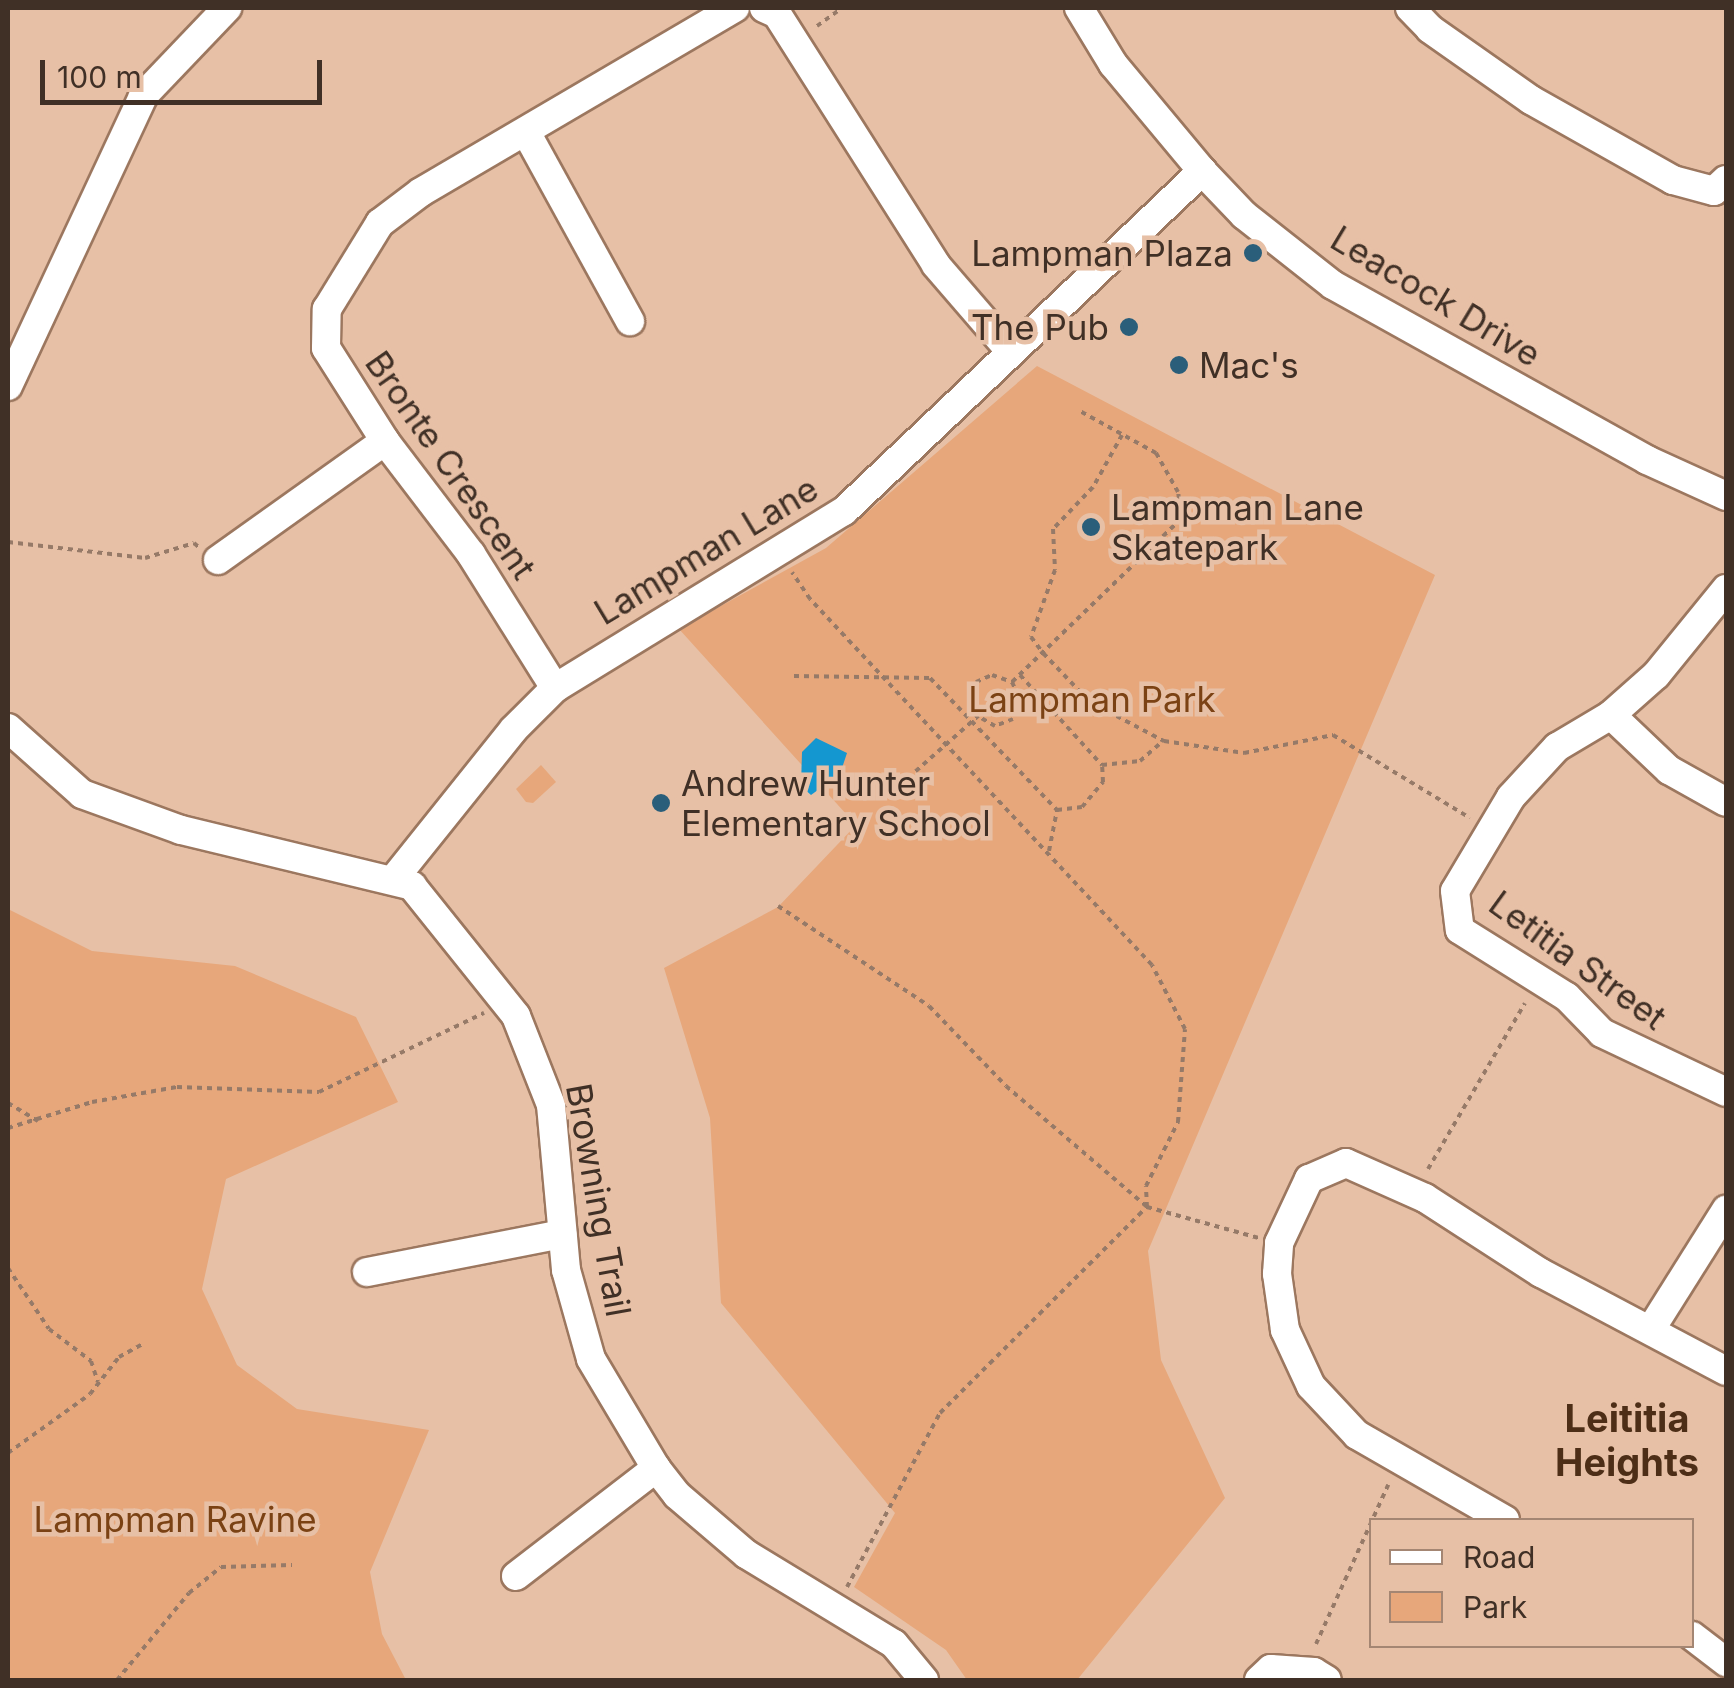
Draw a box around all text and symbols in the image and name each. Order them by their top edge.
scale bar [45,40,328,102]
text: 100 m [57,59,142,95]
street label: Leacock Drive [1324,217,1548,375]
place label: Lampman Plaza [971,232,1233,274]
marker: Lampman Plaza [1242,242,1264,264]
place label: The Pub [971,306,1109,348]
marker: The Pub [1118,316,1140,338]
street label: Bronte Crescent [357,343,545,587]
place label: Mac's [1199,344,1299,386]
marker: Mac's [1168,354,1190,376]
street label: Lampman Lane [587,467,825,633]
place label: Lampman Lane Skatepark [1111,486,1364,568]
marker: Lampman Lane Skatepark [1080,516,1102,538]
park label: Lampman Park [968,678,1216,720]
place label: Andrew Hunter Elementary School [681,762,991,844]
marker: Andrew Hunter Elementary School [650,792,672,814]
street label: Letitia Street [1481,882,1675,1038]
street label: Browning Trail [558,1080,640,1320]
district label: Leititia Heights [1555,1396,1699,1486]
park label: Lampman Ravine [33,1498,317,1540]
legend [1369,1518,1694,1648]
text: Road [1463,1539,1535,1575]
text: Park [1463,1589,1527,1625]

